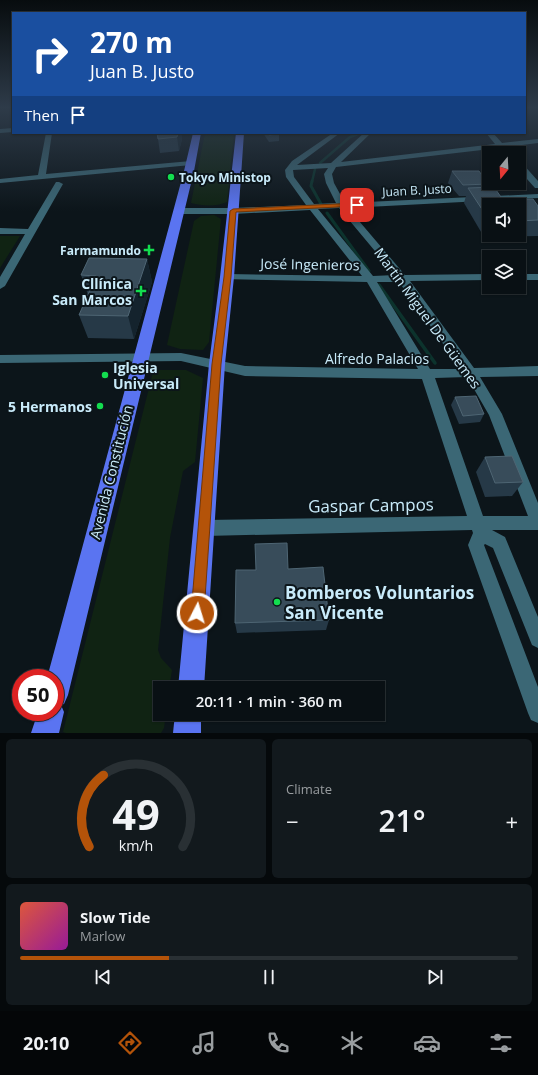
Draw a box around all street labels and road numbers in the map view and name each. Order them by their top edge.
street label: Juan B. Justo [381,180,452,200]
street label: Martín Miguel De Güemes [370,244,486,393]
street label: José Ingenieros [258,254,360,274]
street label: Alfredo Palacios [325,349,429,368]
street label: Avenida Constitución [85,403,137,541]
street label: Gaspar Campos [308,492,434,518]

